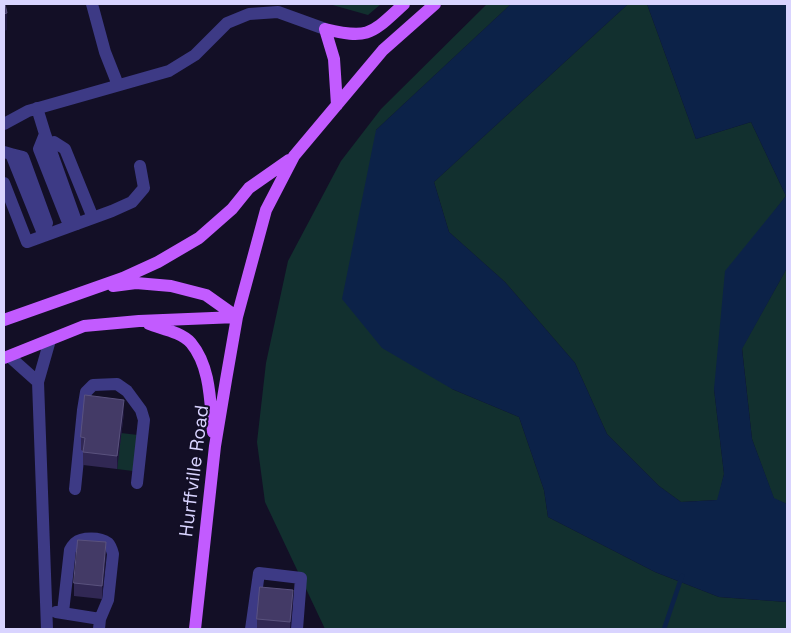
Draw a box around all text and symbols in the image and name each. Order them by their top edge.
street label: Hurffville Road [176,404,214,538]

